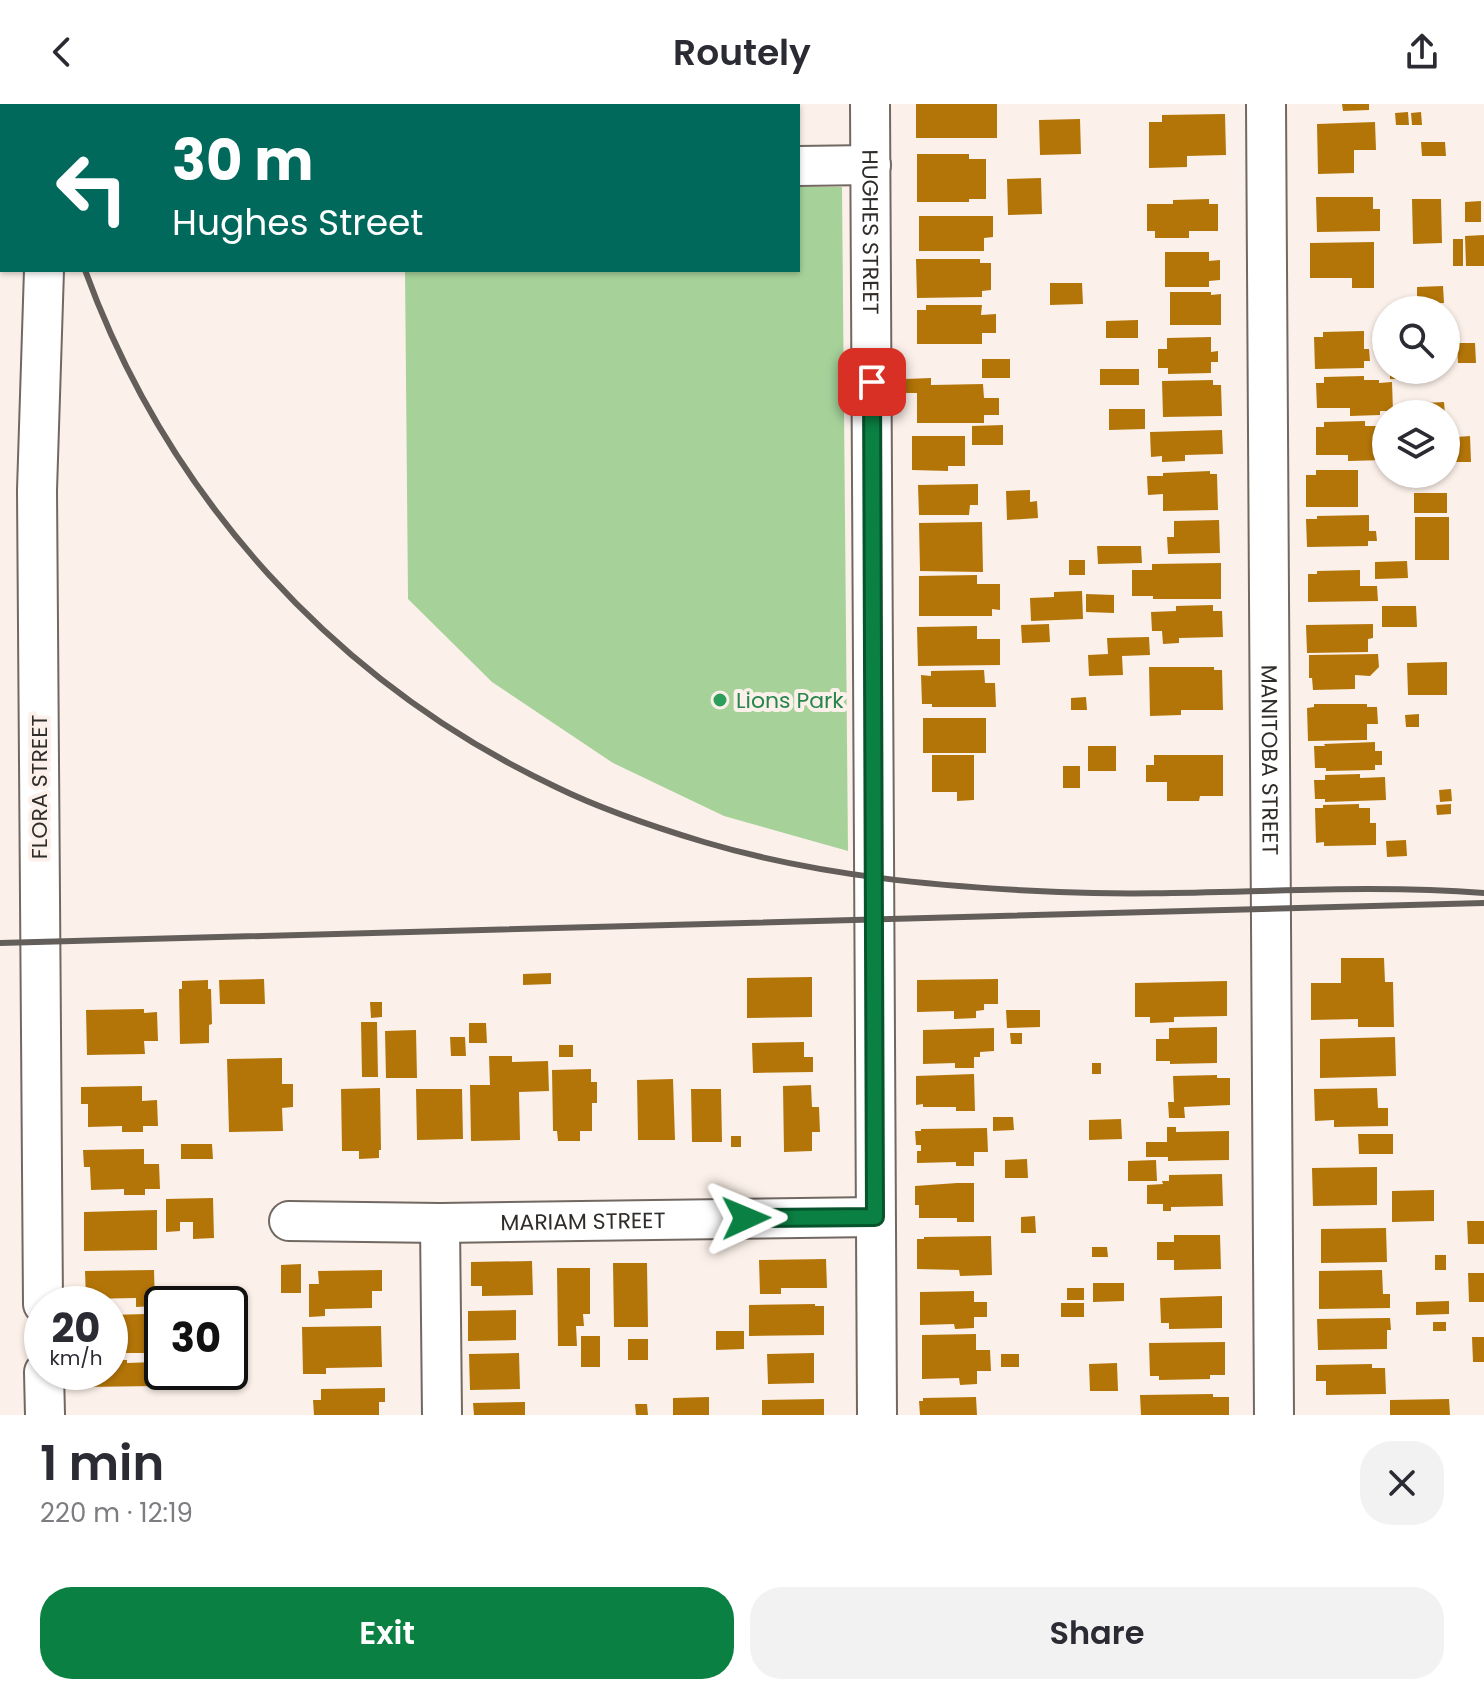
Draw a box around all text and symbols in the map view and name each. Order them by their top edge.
text: Routely [673,27,811,78]
icon: back [40,30,84,74]
icon: share [1400,30,1444,74]
text: 30 m [172,121,314,200]
icon: left [40,136,144,240]
street label: HUGHES STREET [854,149,886,315]
text: Hughes Street [172,197,423,248]
map controls [1372,296,1460,488]
button: search [1372,296,1460,384]
pin [838,348,906,416]
icon: arrive [850,360,894,404]
button: layers [1372,400,1460,488]
street label: MANITOBA STREET [1253,664,1286,856]
place label: Lions Park [736,685,844,716]
marker: Lions Park [711,691,729,709]
street label: FLORA STREET [24,715,55,859]
position arrow [704,1176,788,1260]
street label: MARIAM STREET [500,1205,666,1238]
speed limit sign: 30 [144,1286,248,1390]
text: 20 [52,1300,100,1356]
text: km/h [49,1344,103,1372]
text: 1 min [40,1430,164,1497]
button: close [1360,1441,1444,1525]
text: 220 m · 12:19 [40,1495,193,1531]
button: Exit [40,1587,734,1679]
button: Share [750,1587,1444,1679]

